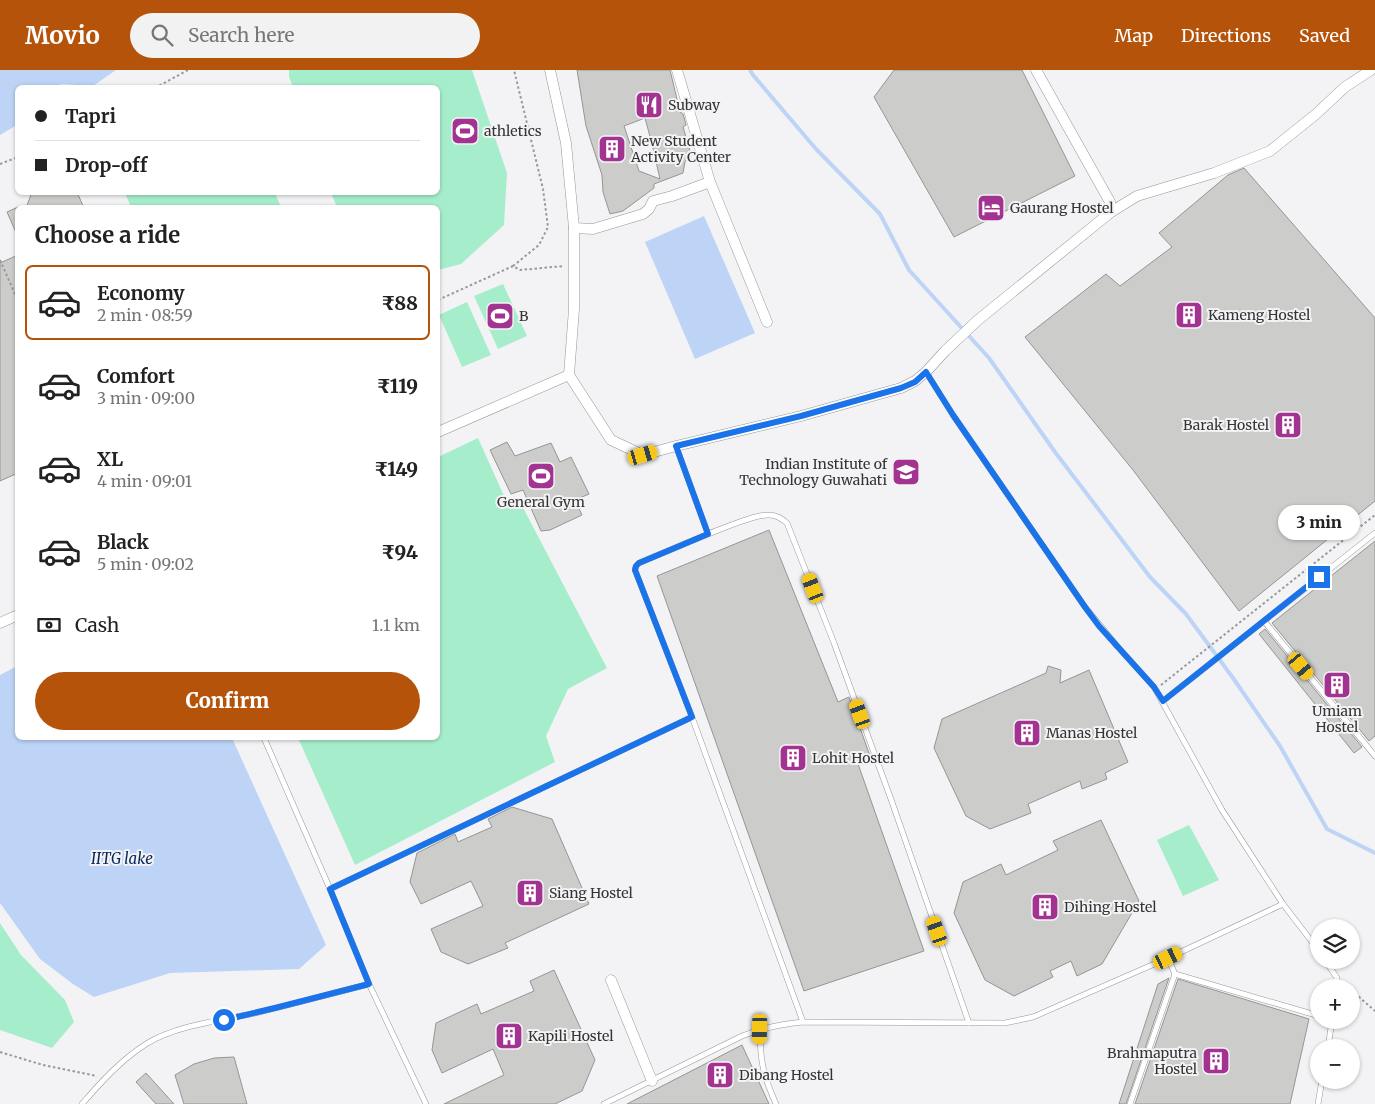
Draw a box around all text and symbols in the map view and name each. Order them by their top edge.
search box [130,13,480,58]
text: Movio [25,20,100,51]
icon: search [148,21,176,49]
text: Search here [188,23,294,47]
text: Map [1115,24,1153,47]
text: Directions [1181,24,1271,47]
text: Saved [1299,24,1350,47]
restaurant icon: Subway [634,90,664,120]
place label: Subway [668,96,721,114]
text: Tapri [65,104,116,128]
sports icon: athletics [450,116,480,146]
place label: athletics [484,122,542,140]
place label: New Student Activity Center [630,132,731,166]
building icon: New Student Activity Center [597,134,627,164]
text: Drop-off [65,153,147,177]
hotel icon: Gaurang Hostel [976,193,1006,223]
place label: Gaurang Hostel [1010,199,1114,217]
text: Choose a ride [35,221,180,249]
icon: car [37,280,82,325]
text: Economy [97,281,185,305]
text: ₹88 [381,291,418,315]
building icon: Kameng Hostel [1174,300,1204,330]
sports icon: B [485,301,515,331]
text: 2 min · 08:59 [97,305,193,325]
place label: Kameng Hostel [1208,306,1311,324]
place label: B [519,307,528,325]
icon: car [37,363,82,408]
text: Comfort [97,364,175,388]
text: ₹119 [377,374,418,398]
text: 3 min · 09:00 [97,388,195,408]
building icon: Barak Hostel [1273,410,1303,440]
place label: Barak Hostel [1183,416,1270,434]
car [626,444,659,466]
icon: car [37,446,82,491]
text: XL [97,447,123,471]
place label: Indian Institute of Technology Guwahati [739,455,888,489]
text: ₹149 [374,457,418,481]
school or university icon: Indian Institute of Technology Guwahati [891,457,921,487]
sports icon: General Gym [526,461,556,491]
text: 4 min · 09:01 [97,471,192,491]
place label: General Gym [497,493,585,511]
callout: 3 min [1278,504,1360,540]
text: 3 min [1296,512,1342,532]
icon: car [37,529,82,574]
text: Black [97,530,149,554]
text: ₹94 [381,540,418,564]
text: 5 min · 09:02 [97,554,194,574]
route end [1308,566,1330,588]
car [800,571,825,605]
icon: cash [35,611,63,639]
text: Cash [75,613,119,637]
text: 1.1 km [372,615,420,635]
car [1285,650,1316,682]
building icon: Umiam Hostel [1322,670,1352,700]
button: Confirm [35,672,420,730]
car [847,697,872,731]
place label: Umiam Hostel [1312,702,1362,736]
building icon: Manas Hostel [1012,718,1042,748]
place label: Manas Hostel [1046,724,1138,742]
building icon: Lohit Hostel [778,743,808,773]
place label: Lohit Hostel [812,749,895,767]
water label: IITG lake [91,849,153,868]
building icon: Siang Hostel [515,878,545,908]
place label: Siang Hostel [549,884,634,902]
building icon: Dihing Hostel [1030,892,1060,922]
place label: Dihing Hostel [1064,898,1157,916]
car [925,914,948,948]
map controls [1310,919,1360,1089]
button: layers [1310,919,1360,969]
car [1151,945,1184,971]
button: + [1310,979,1360,1029]
route start [213,1009,235,1031]
car [752,1014,767,1044]
building icon: Kapili Hostel [494,1021,524,1051]
place label: Kapili Hostel [528,1027,614,1045]
button: − [1310,1039,1360,1089]
place label: Brahmaputra Hostel [1107,1044,1198,1078]
building icon: Brahmaputra Hostel [1201,1046,1231,1076]
building icon: Dibang Hostel [705,1060,735,1090]
place label: Dibang Hostel [739,1066,834,1084]

